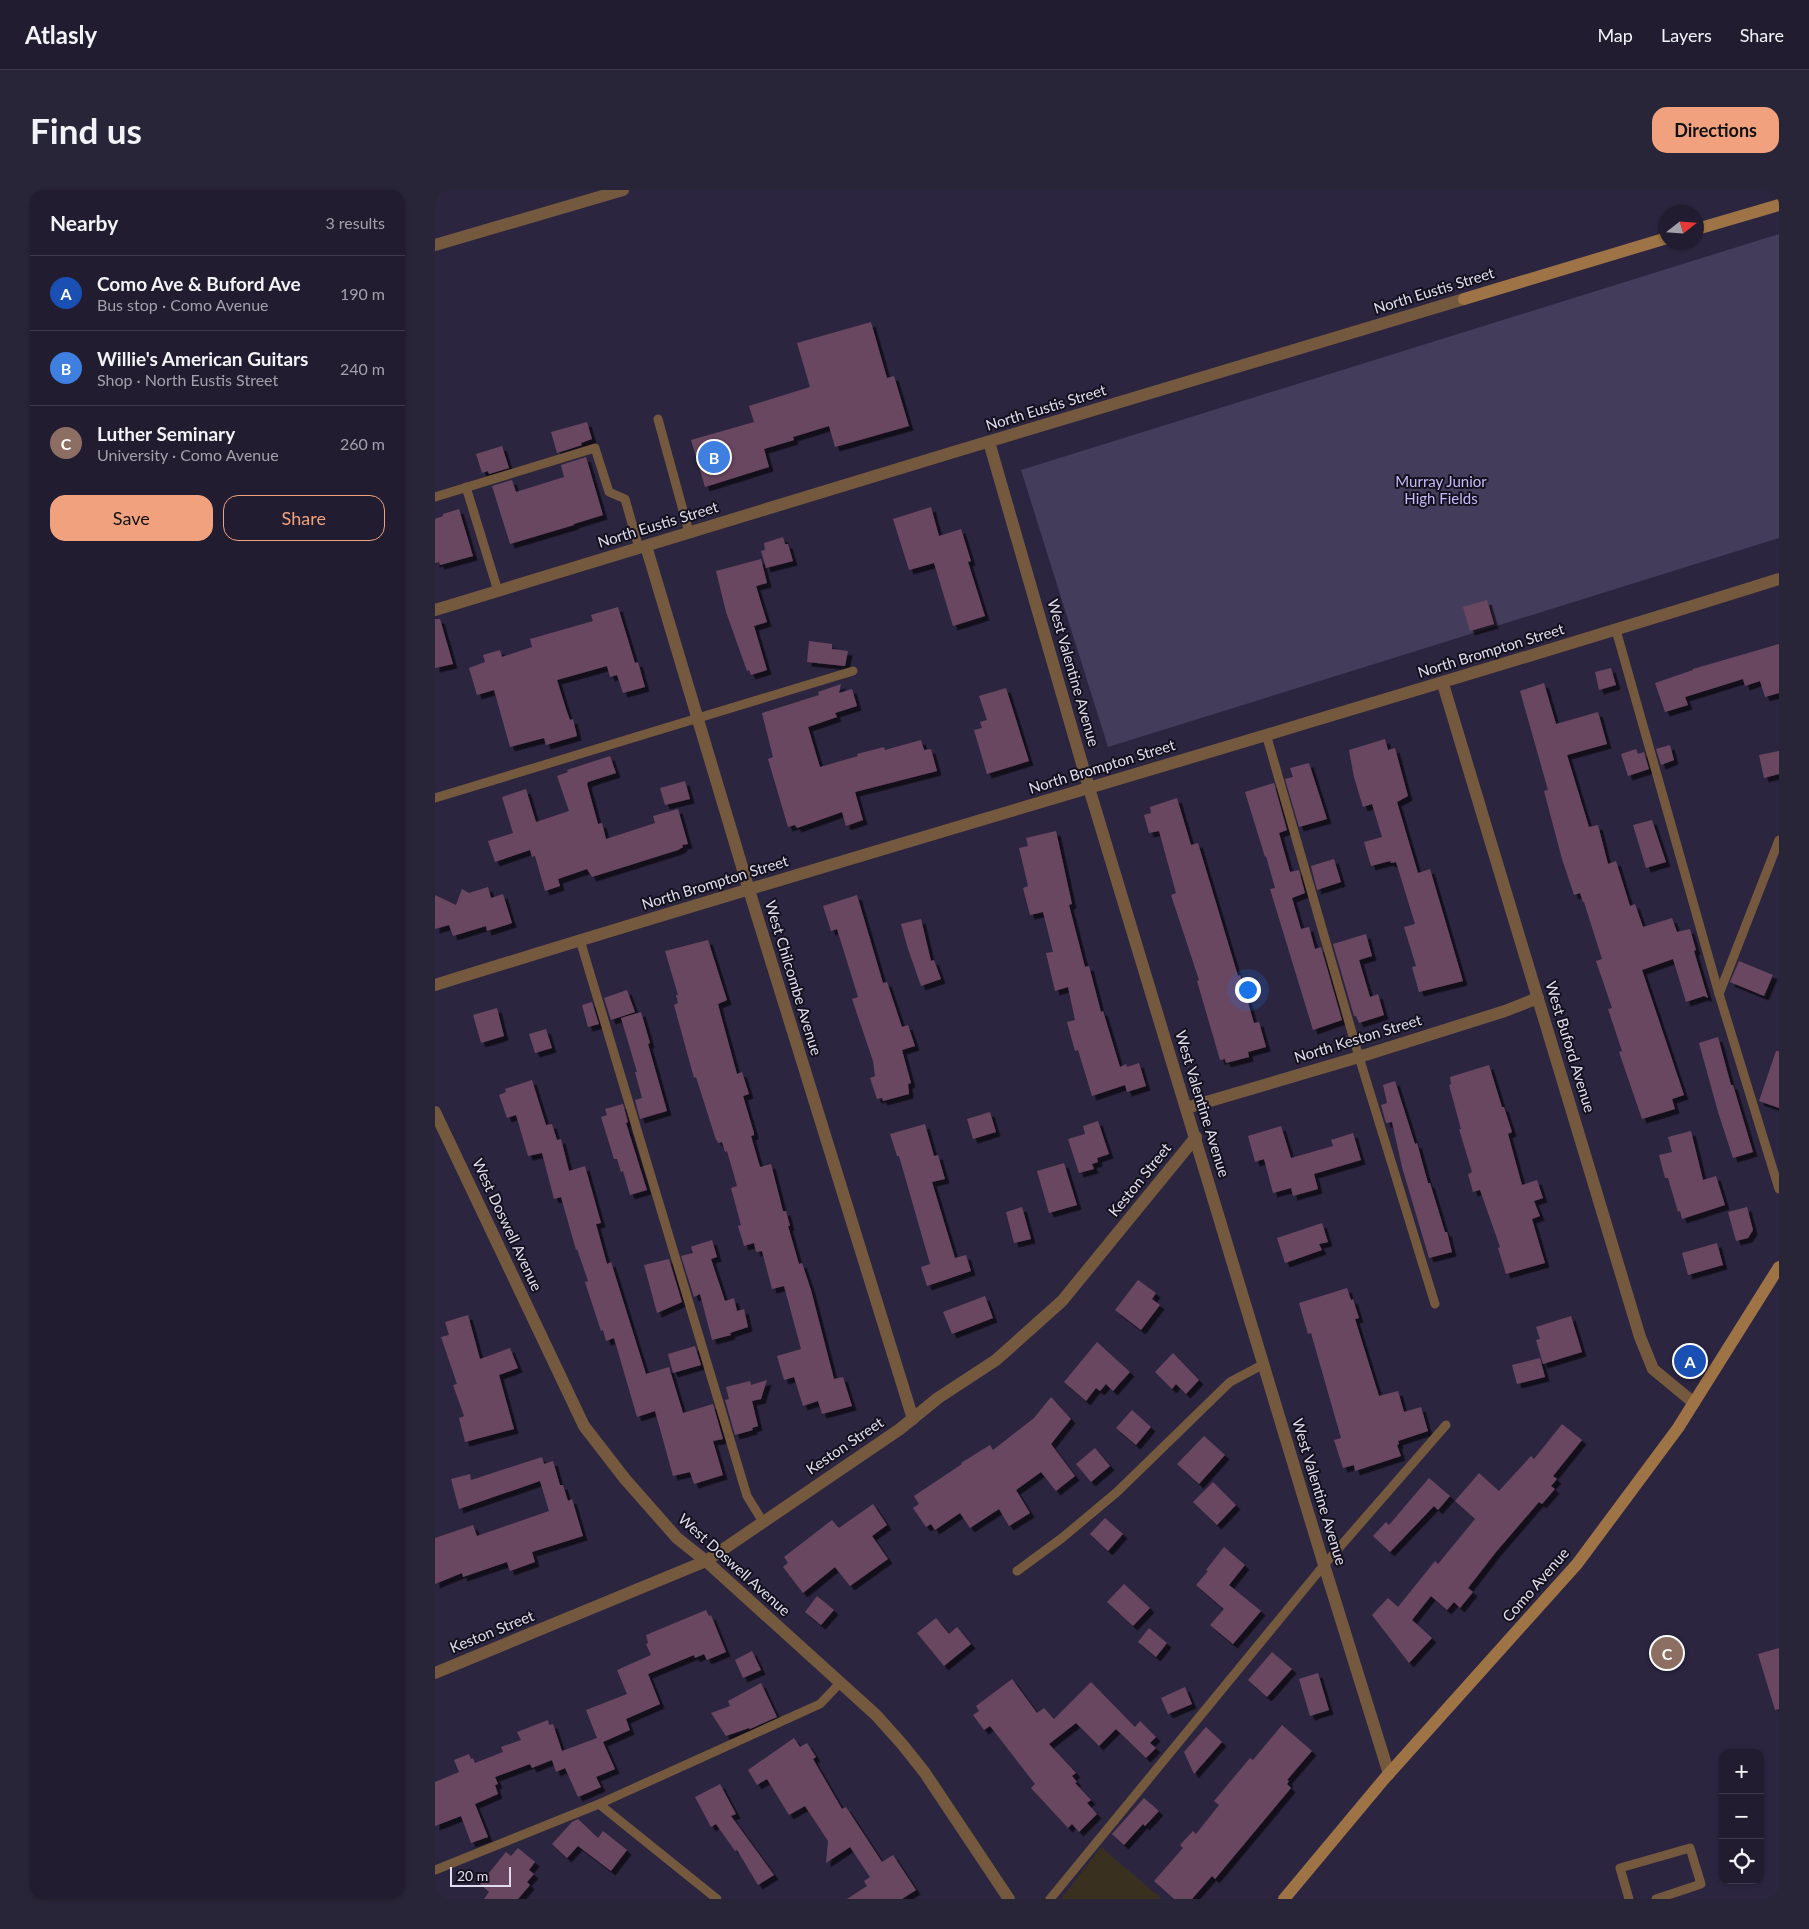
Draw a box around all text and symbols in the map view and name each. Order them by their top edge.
text: Atlasly [25,20,97,49]
text: Map [1597,24,1633,46]
text: Layers [1661,24,1712,46]
text: Share [1740,24,1784,46]
button: Directions [1652,107,1779,153]
text: Find us [30,109,142,151]
north arrow [1659,205,1704,250]
text: Nearby [50,210,118,235]
text: 3 results [325,213,385,232]
street label: North Eustis Street [1371,263,1497,317]
text: Como Ave & Buford Ave [97,272,301,295]
text: A [60,284,72,303]
text: 190 m [340,284,385,303]
text: Bus stop · Como Avenue [97,295,269,314]
text: Willie's American Guitars [97,347,308,370]
text: B [61,359,71,378]
text: 240 m [340,359,385,378]
text: Shop · North Eustis Street [97,370,278,389]
street label: North Eustis Street [983,380,1109,434]
text: Luther Seminary [97,422,235,445]
text: C [61,434,71,453]
text: 260 m [340,434,385,453]
pin: B [698,438,730,476]
text: University · Como Avenue [97,445,279,464]
park label: Murray Junior High Fields [1395,472,1487,507]
button: Save [50,495,213,541]
button: Share [223,495,385,541]
street label: North Eustis Street [595,497,721,551]
street label: West Valentine Avenue [1044,597,1104,749]
street label: North Brompton Street [1415,619,1567,681]
street label: North Brompton Street [1026,735,1178,797]
street label: North Brompton Street [639,851,791,913]
street label: West Chilcombe Avenue [762,898,826,1057]
your location [1235,977,1261,1003]
street label: West Buford Avenue [1542,979,1600,1115]
street label: North Keston Street [1292,1010,1424,1066]
street label: West Valentine Avenue [1172,1028,1234,1179]
street label: Keston Street [1104,1139,1175,1220]
street label: West Doswell Avenue [469,1155,547,1294]
pin: A [1674,1342,1706,1380]
street label: Keston Street [802,1412,887,1478]
street label: West Valentine Avenue [1289,1416,1351,1567]
street label: West Doswell Avenue [675,1509,794,1619]
street label: Como Avenue [1498,1544,1572,1625]
street label: Keston Street [447,1606,537,1656]
pin: C [1651,1634,1683,1672]
map controls [1719,1749,1764,1884]
button: + [1719,1749,1764,1794]
button: − [1719,1794,1764,1839]
button: locate [1719,1839,1764,1884]
scale bar [450,1864,511,1887]
text: 20 m [457,1867,488,1884]

